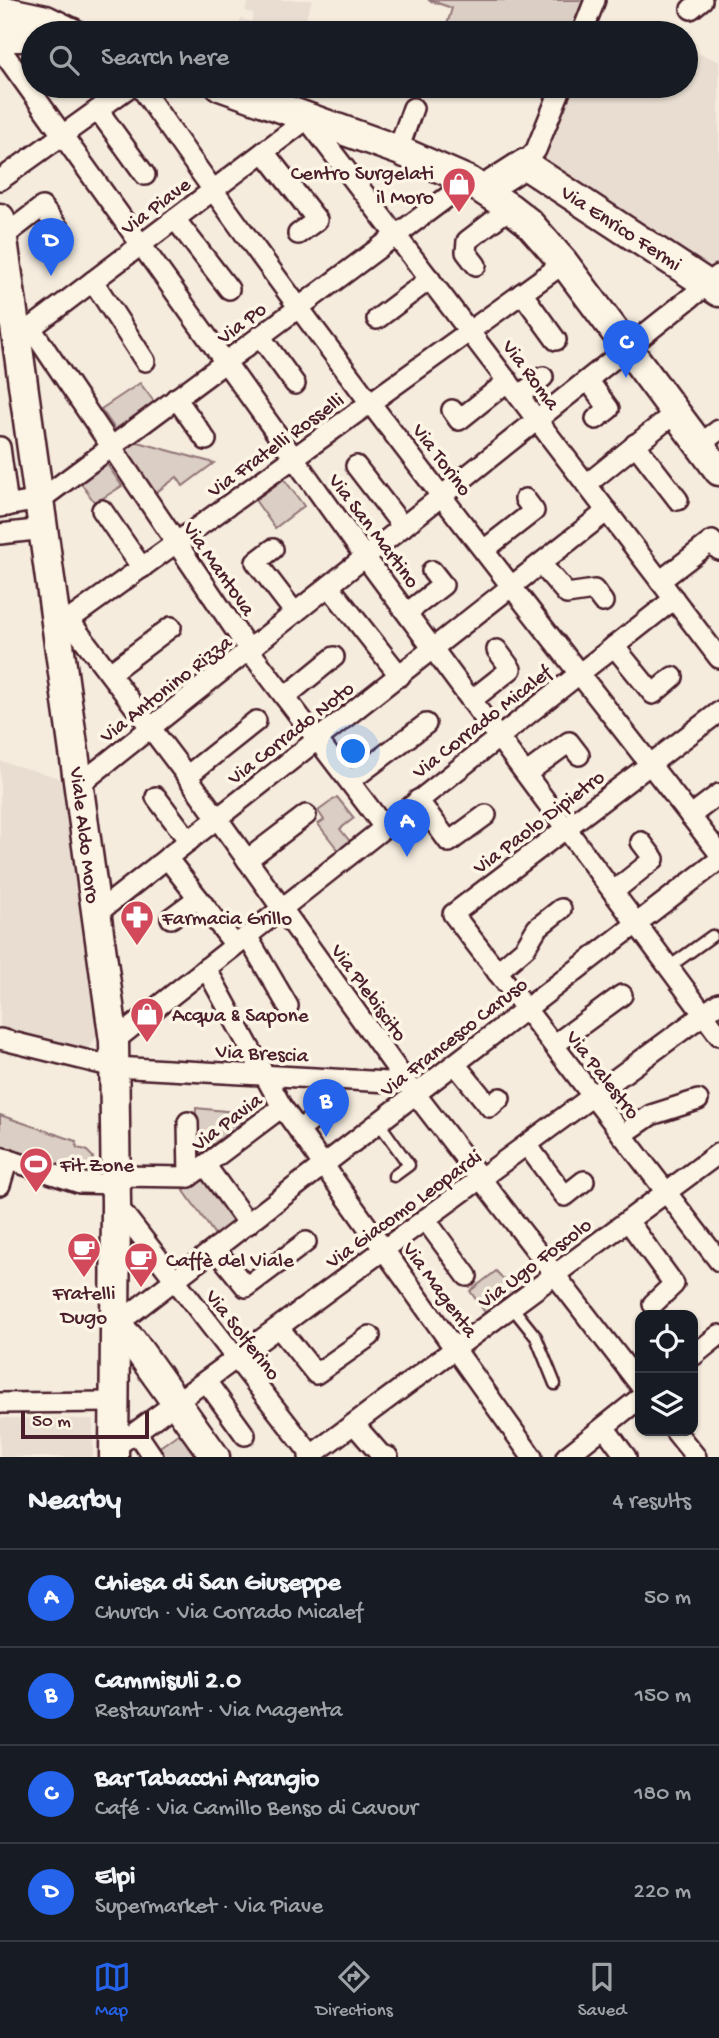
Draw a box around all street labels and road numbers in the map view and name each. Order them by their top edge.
street label: Via Piave [117,173,198,243]
street label: Via Enrico Fermi [554,181,685,278]
street label: Via Po [213,298,273,352]
street label: Via Roma [494,335,564,417]
street label: Via Fratelli Rosselli [203,389,350,505]
street label: Via Torino [404,419,476,503]
street label: Via San Martino [320,469,423,594]
street label: Via Mantova [175,517,260,623]
street label: Via Antonino Rizza [95,631,239,751]
street label: Via Corrado Micalef [408,661,559,786]
street label: Via Corrado Noto [223,677,361,793]
street label: Viale Aldo Moro [62,765,103,905]
street label: Via Paolo Dipietro [469,766,611,882]
street label: Via Plebiscito [323,940,411,1048]
street label: Via Francesco Caruso [376,973,534,1105]
street label: Via Palestro [558,1026,644,1126]
street label: Via Brescia [214,1041,310,1070]
street label: Via Pavia [187,1088,269,1159]
street label: Via Giacomo Leopardi [321,1146,488,1276]
street label: Via Ugo Foscolo [474,1214,598,1316]
street label: Via Magenta [395,1238,482,1345]
street label: Via Solferino [197,1285,284,1387]

